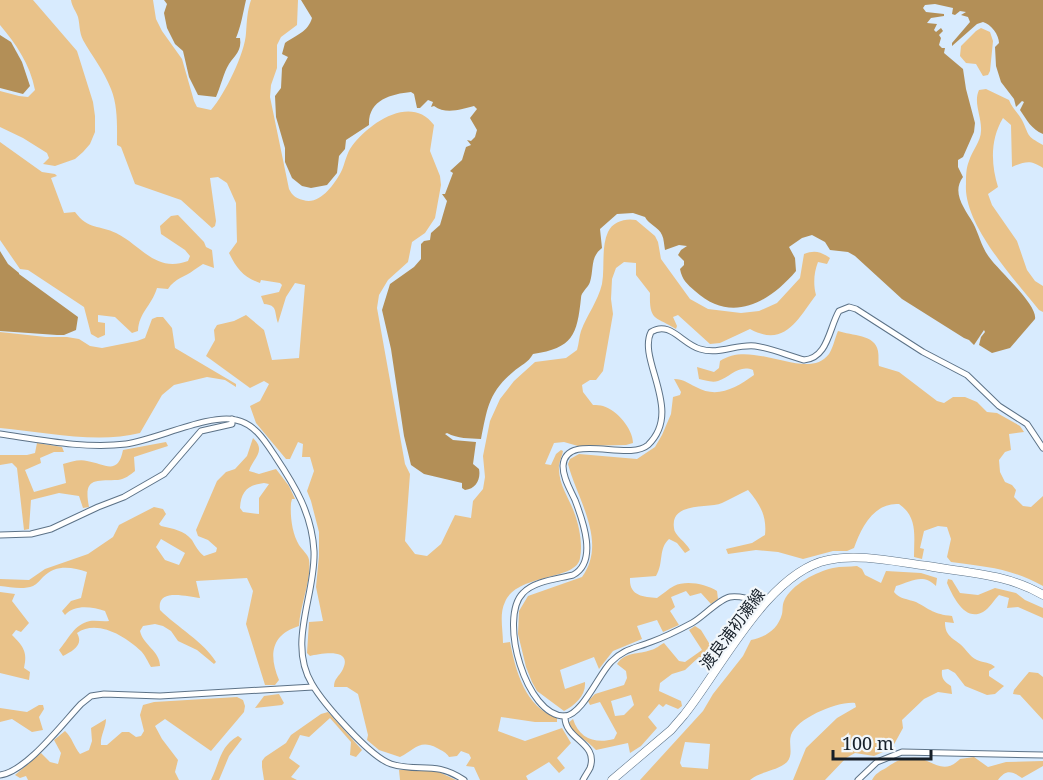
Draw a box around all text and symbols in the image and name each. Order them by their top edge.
street label: 渡良浦初瀬線 [694,584,770,674]
scale bar [833,723,930,761]
text: 100 m [842,731,894,755]

